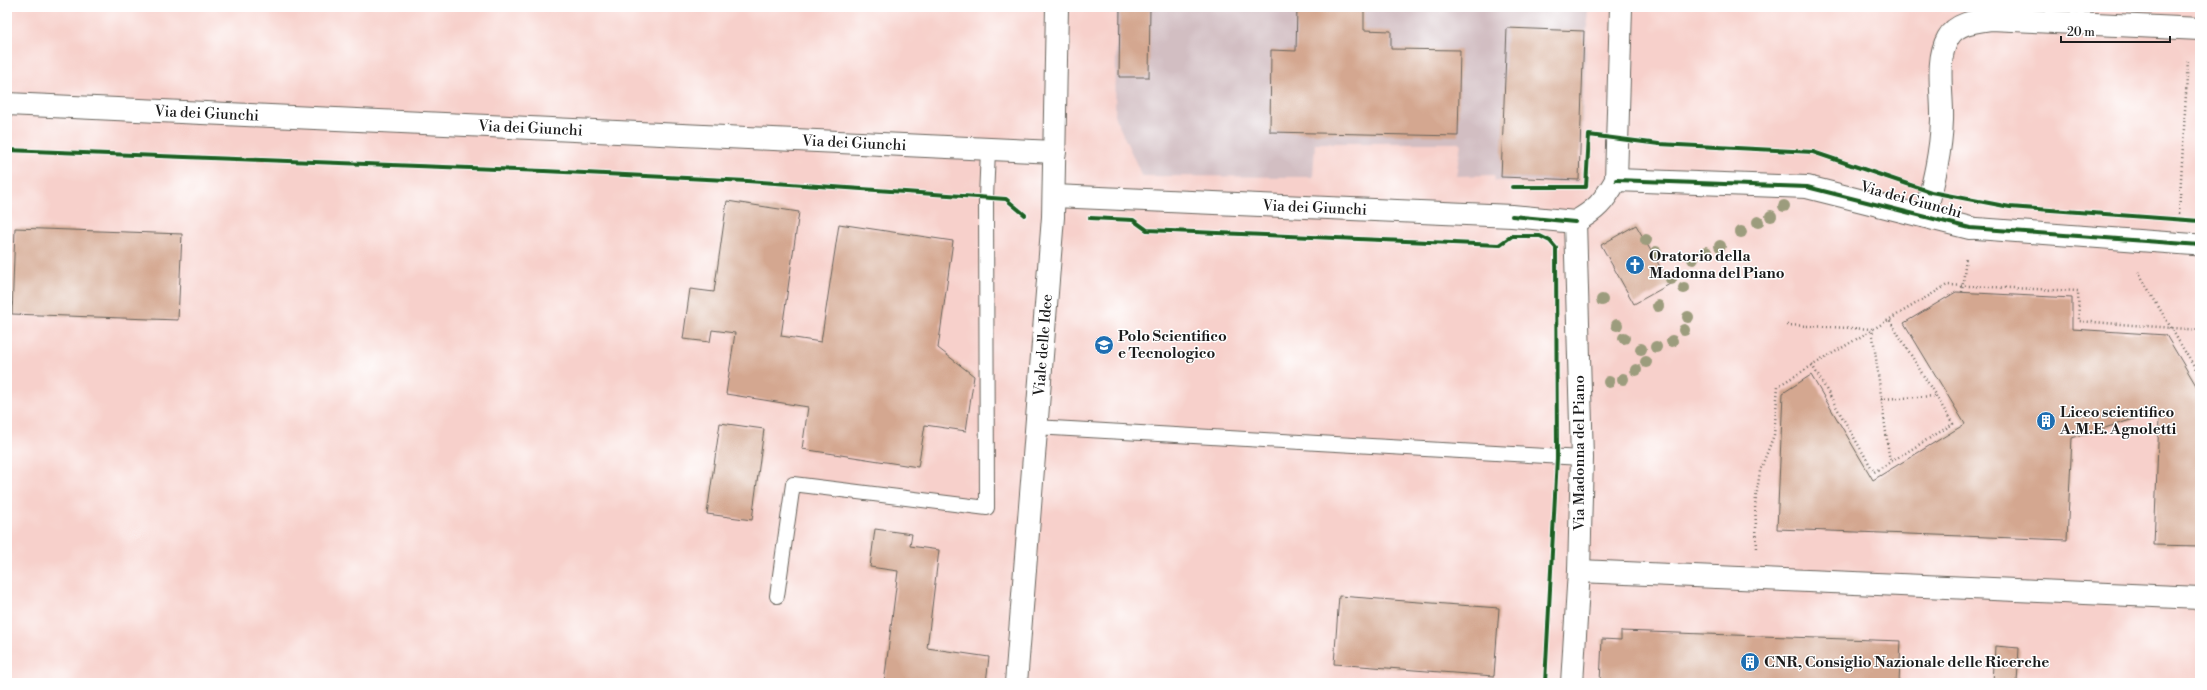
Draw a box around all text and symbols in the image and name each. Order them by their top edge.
scale bar [2061,18,2170,44]
text: 20 m [2067,25,2095,40]
street label: Via dei Giunchi [153,101,260,125]
street label: Via dei Giunchi [477,116,583,140]
street label: Via dei Giunchi [800,131,907,155]
street label: Via dei Giunchi [1857,177,1964,223]
street label: Via dei Giunchi [1261,196,1367,219]
place label: Oratorio della Madonna del Piano [1649,247,1785,283]
church icon: Oratorio della Madonna del Piano [1624,254,1646,276]
street label: Viale delle Idee [1029,293,1056,398]
place label: Polo Scientifico e Tecnologico [1118,327,1227,363]
school or university icon: Polo Scientifico e Tecnologico [1093,334,1115,356]
street label: Via Madonna del Piano [1570,375,1589,532]
place label: Liceo scientifico A.M.E. Agnoletti [2059,403,2176,439]
building icon: Liceo scientifico A.M.E. Agnoletti [2035,410,2057,432]
building icon: CNR, Consiglio Nazionale delle Ricerche [1739,651,1761,673]
place label: CNR, Consiglio Nazionale delle Ricerche [1764,653,2049,672]

